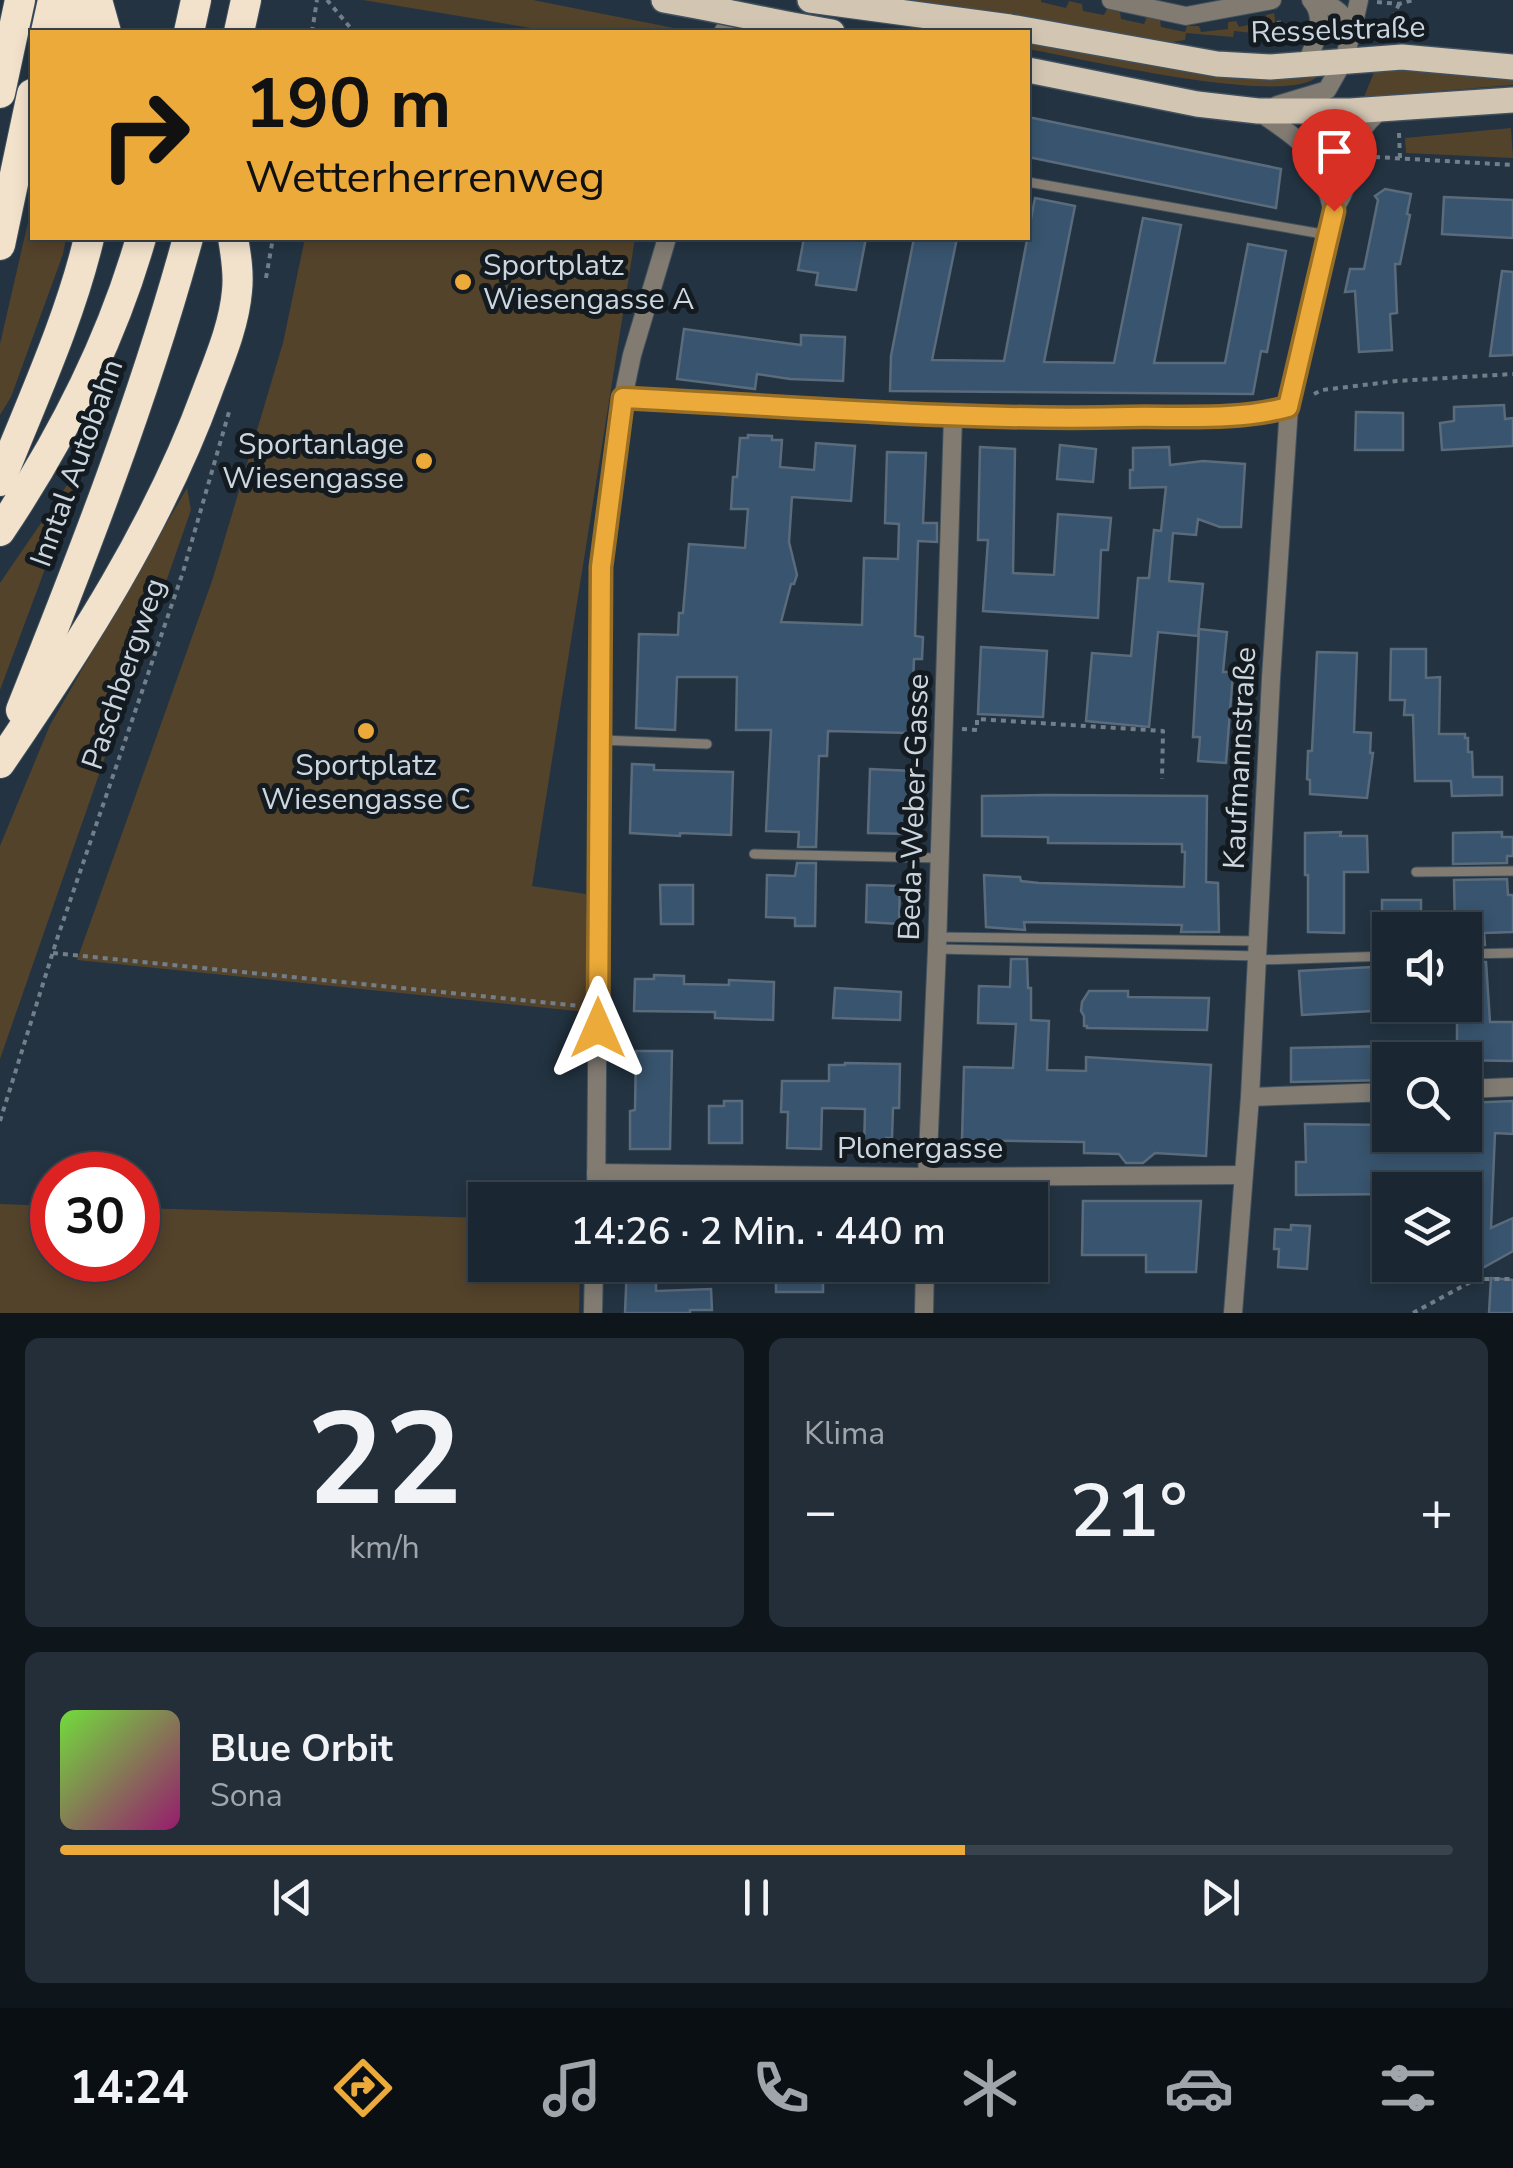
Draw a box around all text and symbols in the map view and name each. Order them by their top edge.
street label: Resselstraße [1250,6,1426,54]
text: 190 m [245,56,451,152]
icon: right [80,70,210,200]
pin [1292,109,1377,212]
icon: arrive [1307,124,1362,179]
text: Wetterherrenweg [245,147,605,208]
place label: Sportplatz Wiesengasse A [483,245,694,320]
marker: Sportplatz Wiesengasse A [452,271,474,293]
street label: Inntal Autobahn [20,354,134,572]
place label: Sportanlage Wiesengasse [222,424,404,499]
marker: Sportanlage Wiesengasse [413,450,435,472]
street label: Paschbergweg [72,573,176,775]
street label: Kaufmannstraße [1214,646,1266,870]
street label: Beda-Weber-Gasse [889,673,939,941]
marker: Sportplatz Wiesengasse C [355,720,377,742]
place label: Sportplatz Wiesengasse C [261,745,471,820]
map controls [1372,912,1482,1282]
button: sound [1372,912,1482,1022]
position arrow [546,976,650,1080]
button: search [1372,1042,1482,1152]
street label: Plonergasse [837,1128,1003,1169]
speed limit sign: 30 [30,1152,160,1282]
button: layers [1372,1172,1482,1282]
text: 14:26 · 2 Min. · 440 m [570,1206,946,1257]
text: 22 [306,1372,463,1549]
text: Klima [804,1412,885,1455]
text: 21° [1069,1460,1188,1562]
text: − [804,1474,837,1549]
text: + [1420,1474,1453,1549]
text: km/h [349,1526,420,1569]
text: Blue Orbit [210,1723,393,1774]
text: Sona [210,1774,283,1817]
icon: previous [265,1870,320,1925]
icon: pause [729,1870,784,1925]
icon: next [1193,1870,1248,1925]
icon: directions [328,2053,398,2123]
icon: music [537,2053,607,2123]
icon: phone [746,2053,816,2123]
icon: climate [955,2053,1025,2123]
icon: car [1164,2053,1234,2123]
icon: filters [1373,2053,1443,2123]
text: 14:24 [70,2058,189,2119]

